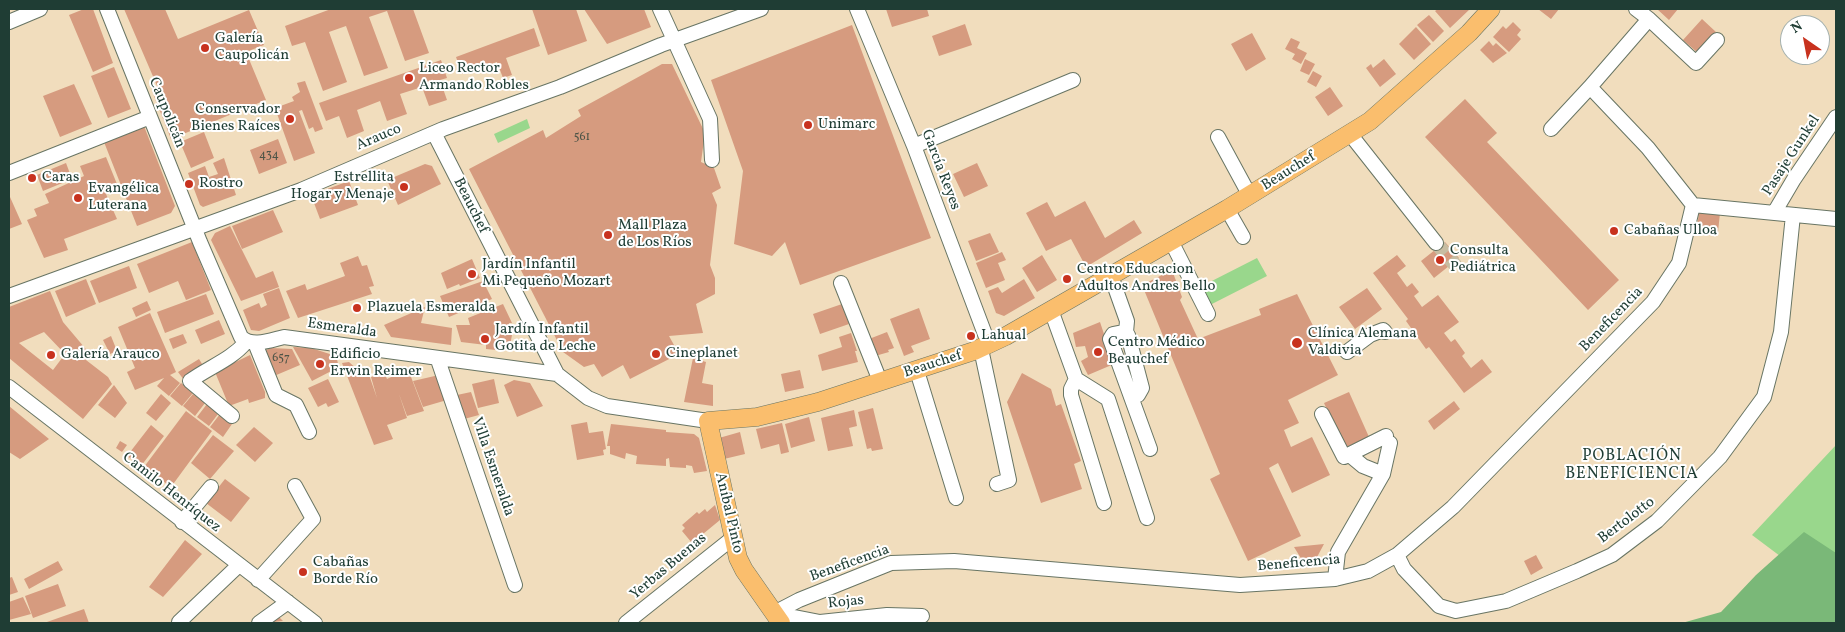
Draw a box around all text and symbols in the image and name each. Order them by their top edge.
north arrow [1780,15,1830,65]
text: N [1788,17,1807,39]
place label: Galería Caupolicán [215,30,289,65]
marker: Galería Caupolicán [199,42,211,54]
place label: Liceo Rector Armando Robles [419,60,529,95]
marker: Liceo Rector Armando Robles [403,72,415,84]
street label: Caupolicán [144,75,188,151]
place label: Conservador Bienes Raíces [191,101,280,136]
street label: Pasaje Gunkel [1759,112,1825,200]
marker: Conservador Bienes Raíces [284,113,296,125]
place label: Unimarc [818,116,875,134]
marker: Unimarc [802,119,814,131]
street label: Arauco [354,120,404,156]
street label: García Reyes [916,127,964,213]
house number: 561 [574,131,590,145]
street label: Beauchef [1259,148,1319,196]
house number: 434 [259,149,279,163]
place label: Caras [42,169,79,187]
place label: Estrellita Hogar y Menaje [291,169,394,204]
marker: Caras [26,172,38,184]
place label: Rostro [199,175,243,193]
street label: Beauchef [448,175,492,237]
marker: Rostro [183,178,195,190]
place label: Evangélica Luterana [88,180,159,215]
marker: Estrellita Hogar y Menaje [398,181,410,193]
marker: Evangélica Luterana [72,192,84,204]
place label: Mall Plaza de Los Ríos [618,217,692,252]
place label: Cabañas Ulloa [1624,222,1717,240]
marker: Cabañas Ulloa [1608,225,1620,237]
marker: Mall Plaza de Los Ríos [602,229,614,241]
place label: Consulta Pediátrica [1450,242,1516,277]
marker: Consulta Pediátrica [1434,254,1446,266]
place label: Jardín Infantil Mi Pequeño Mozart [482,256,611,291]
place label: Centro Educacion Adultos Andres Bello [1077,261,1215,296]
marker: Jardín Infantil Mi Pequeño Mozart [466,268,478,280]
marker: Centro Educacion Adultos Andres Bello [1061,273,1073,285]
street label: Beneficencia [1577,284,1647,356]
place label: Plazuela Esmeralda [367,299,496,317]
marker: Plazuela Esmeralda [351,302,363,314]
street label: Esmeralda [306,315,378,343]
place label: Jardín Infantil Gotita de Leche [495,321,596,356]
place label: Clínica Alemana Valdivia [1308,325,1417,360]
place label: Lahual [981,327,1026,345]
marker: Lahual [965,330,977,342]
marker: Jardín Infantil Gotita de Leche [479,333,491,345]
place label: Centro Médico Beauchef [1108,334,1205,369]
marker: Clínica Alemana Valdivia [1290,336,1304,350]
place label: Cineplanet [666,345,738,363]
place label: Galería Arauco [61,346,160,364]
place label: Edificio Erwin Reimer [330,346,422,381]
marker: Centro Médico Beauchef [1092,346,1104,358]
street label: Beauchef [902,347,964,383]
marker: Cineplanet [650,348,662,360]
marker: Galería Arauco [45,349,57,361]
house number: 657 [272,352,290,366]
marker: Edificio Erwin Reimer [314,358,326,370]
street label: Villa Esmeralda [467,415,517,519]
district label: POBLACIÓN BENEFICIENCIA [1564,447,1700,485]
street label: Camilo Henríquez [118,449,224,537]
street label: Aníbal Pinto [710,471,746,555]
street label: Bertolotto [1595,494,1659,548]
street label: Yerbas Buenas [627,530,711,604]
street label: Beneficencia [808,541,892,587]
street label: Beneficencia [1257,551,1341,577]
place label: Cabañas Borde Río [313,554,378,589]
marker: Cabañas Borde Río [297,566,309,578]
street label: Rojas [827,592,865,614]

